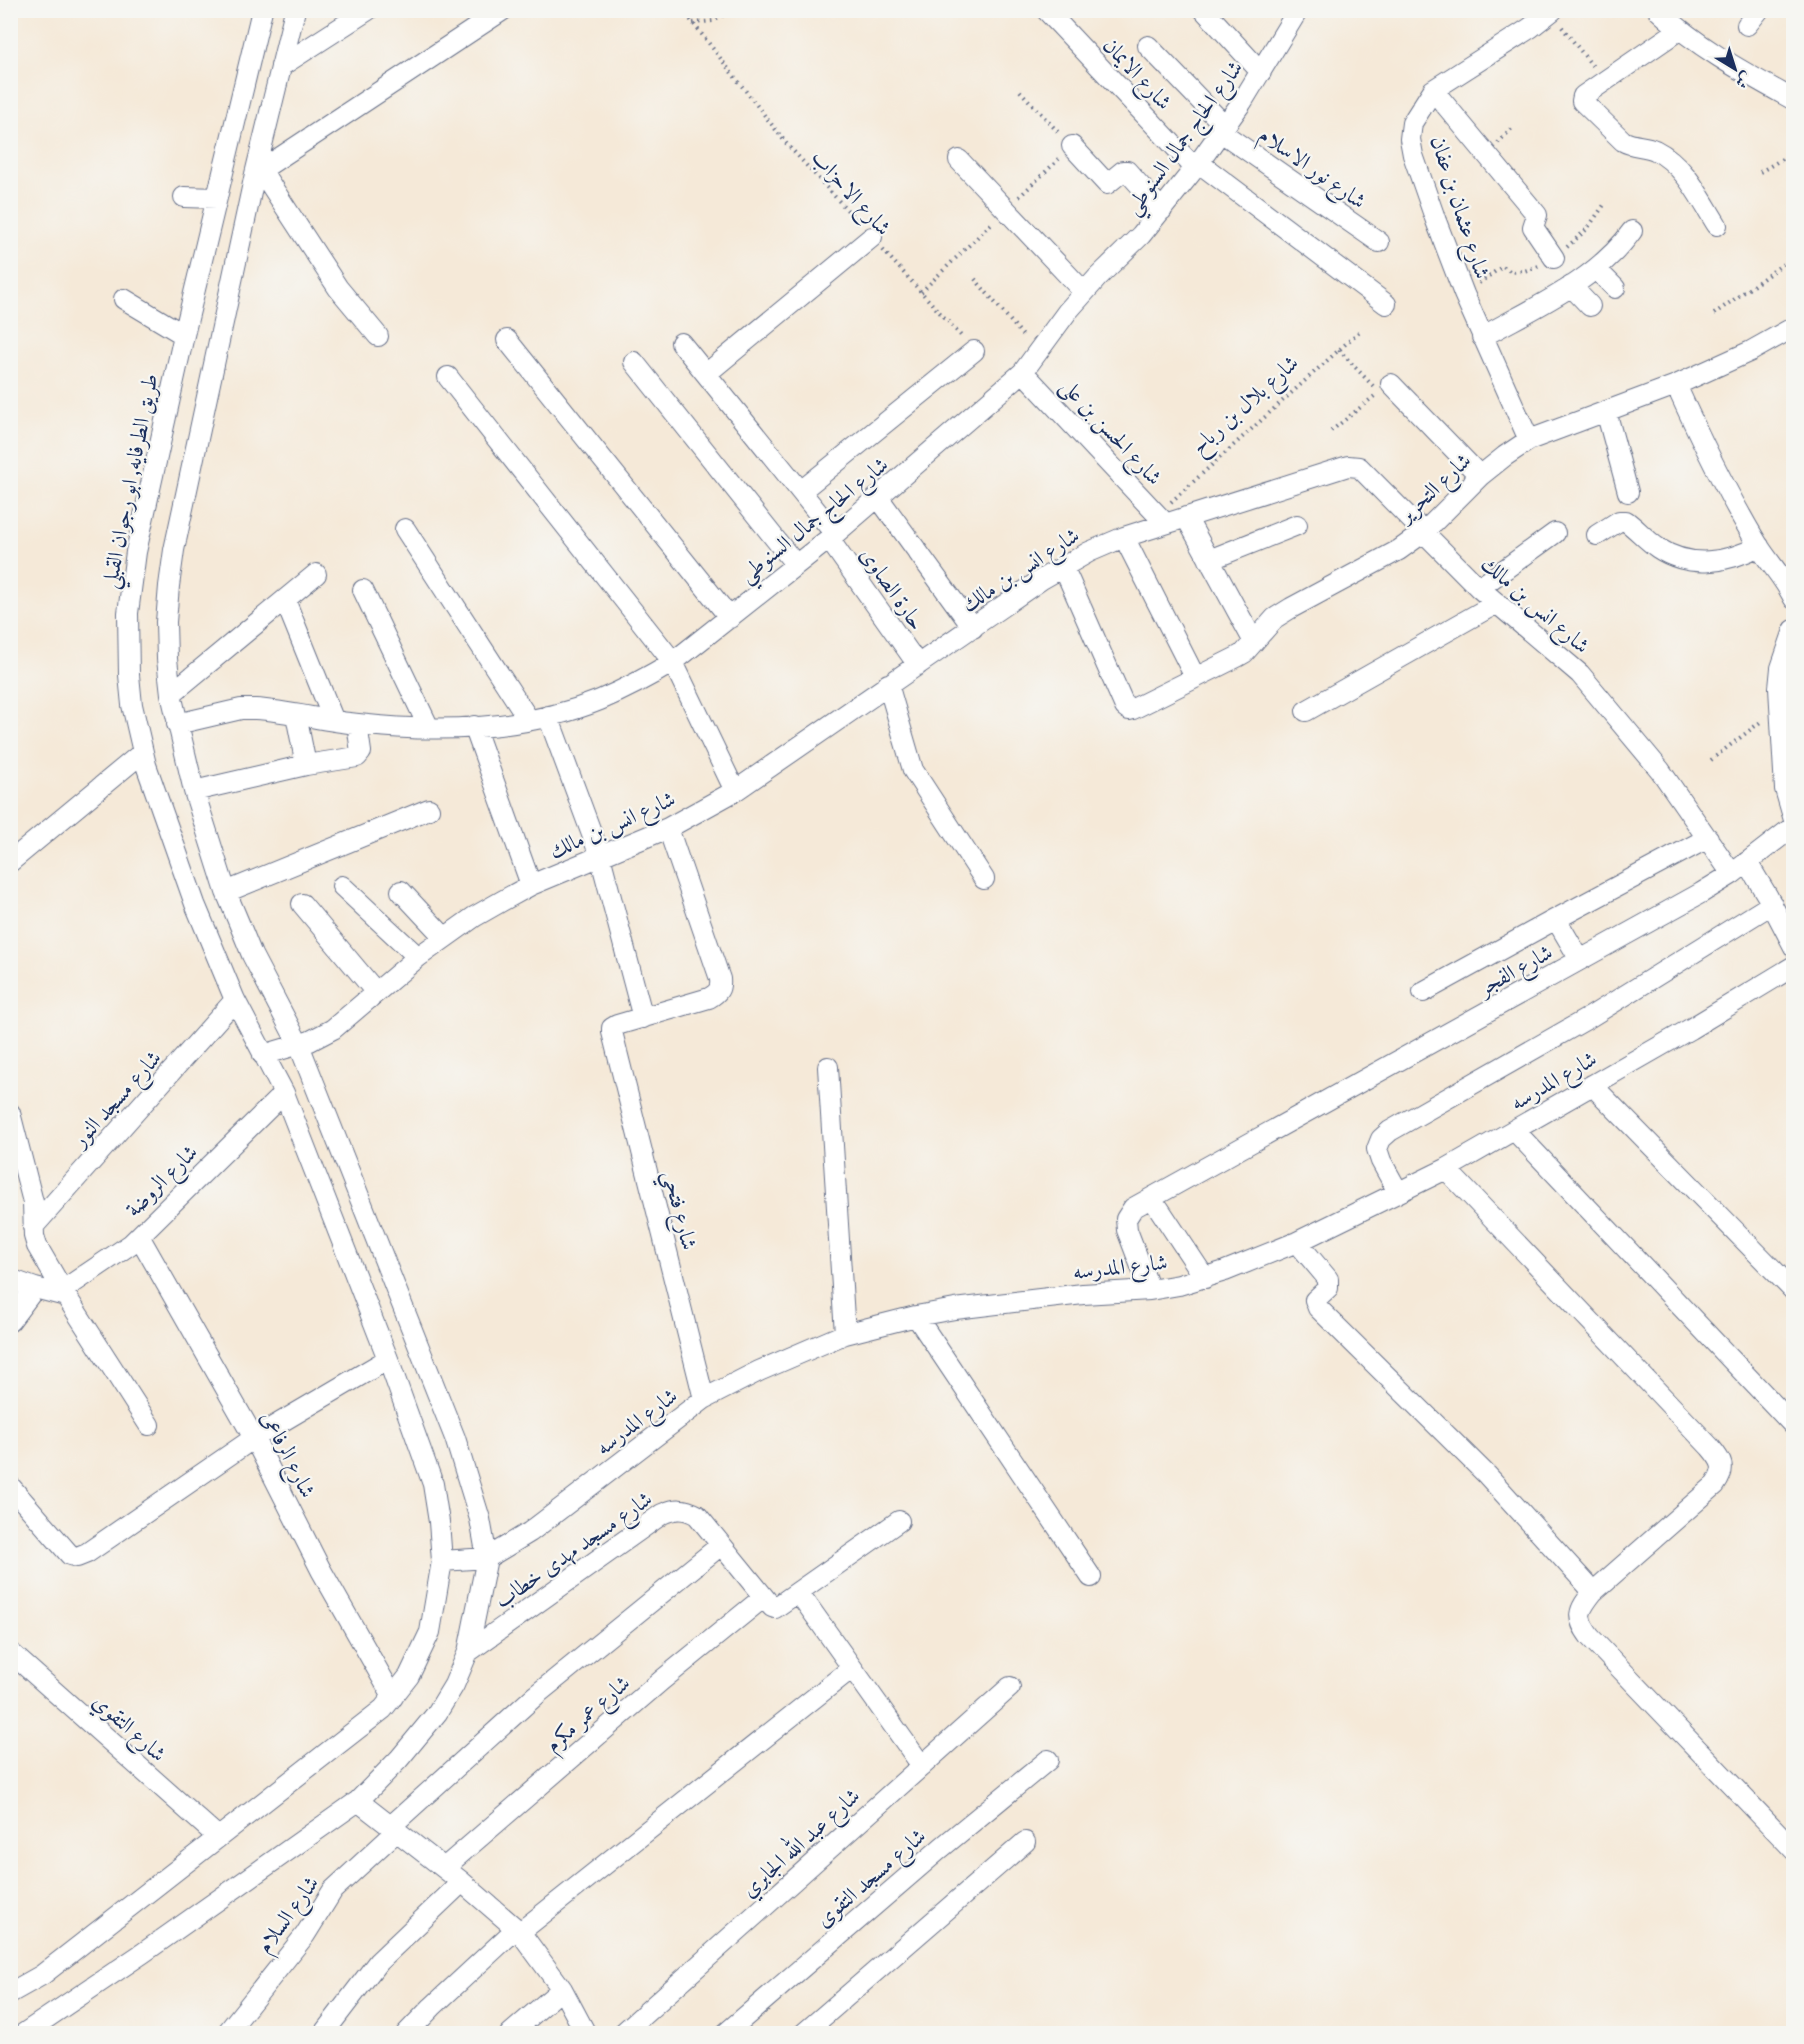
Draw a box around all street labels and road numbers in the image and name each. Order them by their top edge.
street label: شارع الايمان [1094,32,1178,119]
street label: شارع الحاج جمال السنوطي [1118,55,1254,224]
street label: شارع نور الاسلام [1250,121,1372,219]
street label: شارع عثمان بن عفان [1420,132,1496,284]
street label: شارع الاحزاب [802,144,897,244]
street label: شارع بلال بن رباح [1185,349,1308,464]
street label: طريق الطرفايه, ابو رجوان القبلي [95,371,171,592]
street label: شارع الحسن بن على [1052,372,1168,494]
street label: شارع التحرير [1391,447,1480,533]
street label: شارع الحاج جمال السنوطي [733,451,898,593]
street label: شارع انس بن مالك [956,521,1087,622]
street label: حارة الصاوى [850,542,931,638]
street label: شارع انس بن مالك [1473,550,1596,663]
street label: شارع انس بن مالك [545,785,681,869]
street label: شارع الفجر [1472,938,1560,1006]
street label: شارع مسجد النور [64,1044,171,1157]
street label: شارع المدرسه [1505,1045,1604,1120]
street label: شارع الروضة [120,1139,207,1226]
street label: شارع فتحي [651,1168,703,1254]
street label: شارع المدرسه [1071,1248,1169,1290]
street label: شارع المدرسه [590,1382,686,1465]
street label: شارع الرفاعى [251,1406,322,1504]
street label: شارع مسجد مهدى خطاب [489,1485,660,1618]
street label: شارع عمر مكرم [539,1669,639,1762]
street label: شارع التقوي [84,1687,172,1771]
street label: شارع عبد الله الجابري [733,1779,869,1906]
street label: شارع مسجد التقوى [810,1822,934,1936]
street label: شارع السلام [250,1870,329,1962]

